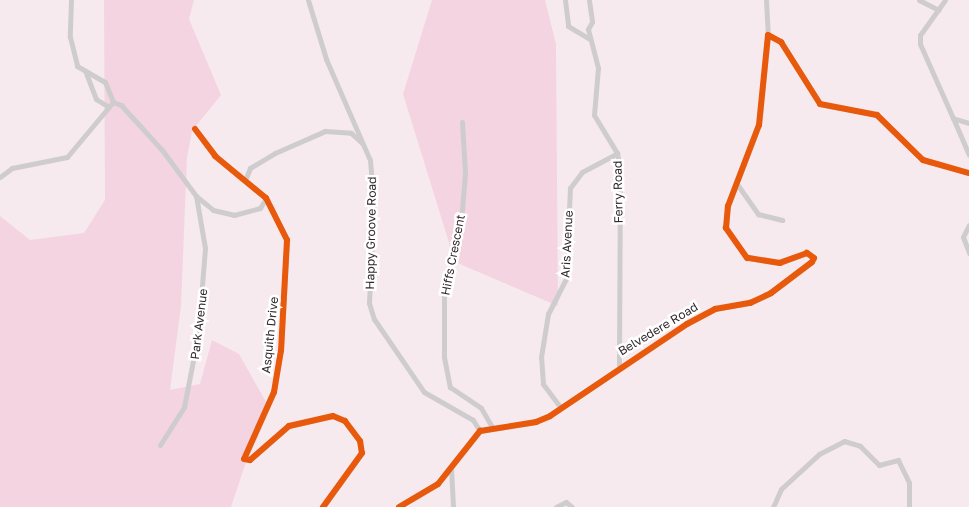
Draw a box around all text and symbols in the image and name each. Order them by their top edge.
street label: Ferry Road [610,160,626,224]
street label: Happy Groove Road [363,176,379,290]
street label: Aris Avenue [558,210,576,278]
street label: Hiffs Crescent [438,213,468,297]
street label: Park Avenue [188,288,210,360]
street label: Asquith Drive [259,296,281,374]
street label: Belvedere Road [616,300,700,358]

